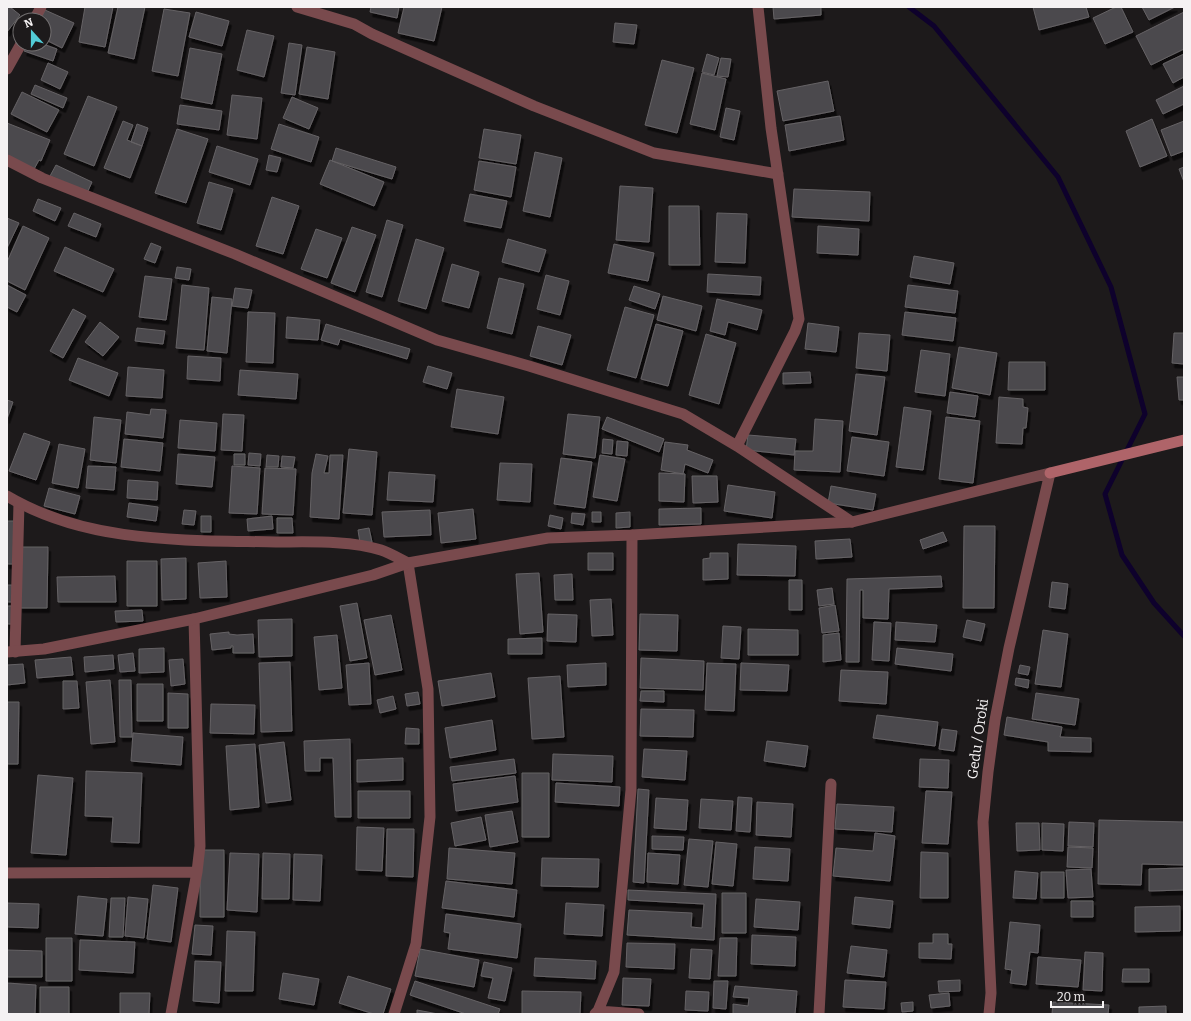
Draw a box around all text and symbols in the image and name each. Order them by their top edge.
north arrow [12,12,52,52]
text: N [22,15,35,31]
street label: Gedu / Oroki [964,698,992,780]
scale bar [1051,983,1103,1009]
text: 20 m [1057,990,1086,1004]

